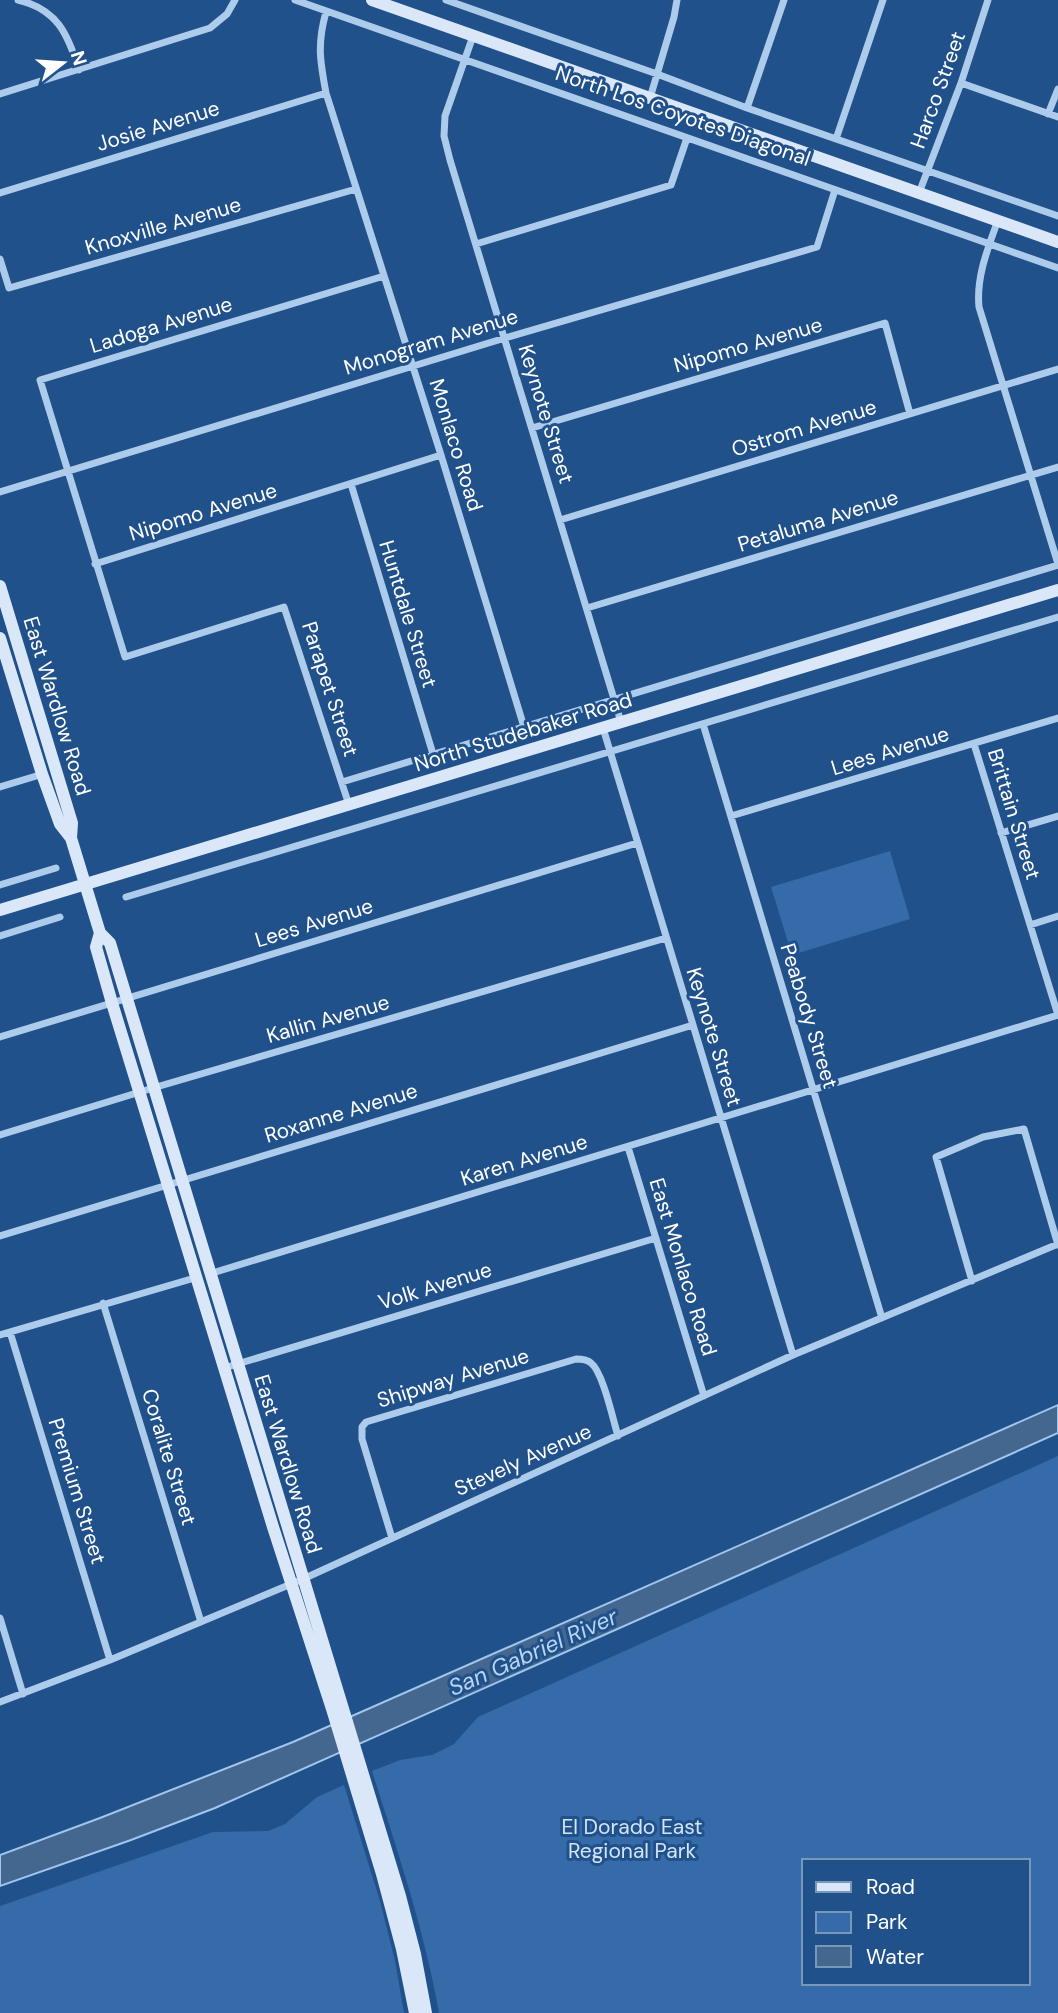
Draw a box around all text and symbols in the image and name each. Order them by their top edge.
north arrow [28,28,98,98]
street label: Harco Street [904,28,972,152]
text: N [65,48,93,68]
street label: North Los Coyotes Diagonal [552,59,814,173]
street label: Josie Avenue [93,94,223,158]
street label: Knoxville Avenue [82,190,244,262]
street label: Ladoga Avenue [86,290,236,360]
street label: Monogram Avenue [340,302,522,382]
street label: Nipomo Avenue [670,310,826,380]
street label: Keynote Street [512,341,580,487]
street label: Monlaco Road [423,375,489,515]
street label: Ostrom Avenue [728,393,880,463]
street label: Nipomo Avenue [126,476,280,548]
street label: Petaluma Avenue [734,483,902,559]
street label: Huntdale Street [372,537,444,691]
street label: East Wardlow Road [16,613,98,799]
street label: Parapet Street [295,618,365,760]
street label: North Studebaker Road [410,685,636,779]
street label: Lees Avenue [828,720,952,782]
street label: Brittain Street [981,745,1047,883]
street label: Lees Avenue [252,892,376,954]
street label: Peabody Street [774,940,844,1092]
street label: Keynote Street [680,964,748,1110]
street label: Kallin Avenue [263,988,393,1050]
street label: Roxanne Avenue [261,1076,421,1150]
street label: Karen Avenue [457,1127,591,1193]
street label: East Monlaco Road [643,1175,723,1359]
street label: Volk Avenue [375,1255,495,1317]
street label: Shipway Avenue [374,1342,532,1414]
street label: East Wardlow Road [247,1371,329,1557]
street label: Coralite Street [135,1385,203,1529]
street label: Premium Street [42,1415,112,1567]
street label: Stevely Avenue [450,1417,596,1503]
water label: San Gabriel River [444,1601,624,1703]
park label: El Dorado East Regional Park [561,1813,703,1865]
legend [802,1859,1030,1985]
text: Road [866,1873,915,1901]
text: Park [866,1908,908,1936]
text: Water [866,1943,924,1971]

